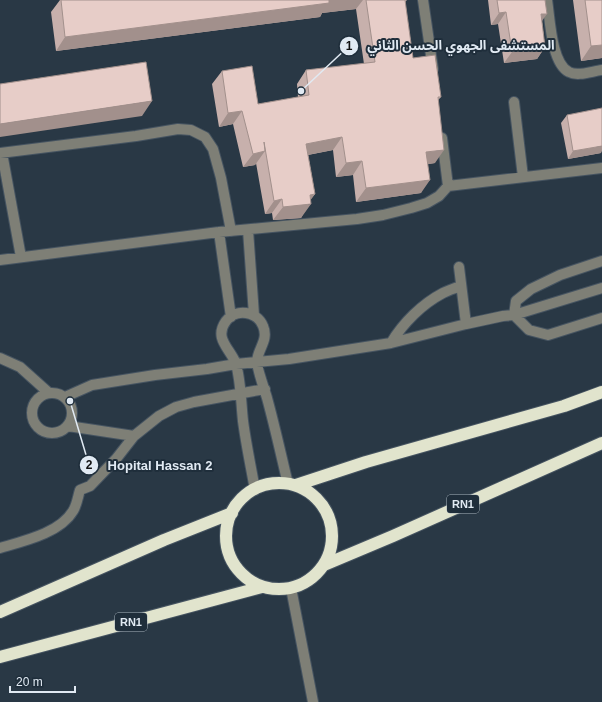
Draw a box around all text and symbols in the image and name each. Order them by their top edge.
callout: المستشفى الجهوي الحسن الثاني [339,33,562,58]
text: المستشفى الجهوي الحسن الثاني [367,38,555,56]
text: 1 [346,39,353,53]
callout: Hopital Hassan 2 [79,453,220,478]
text: 2 [86,458,93,472]
text: Hopital Hassan 2 [108,458,212,473]
road number: RN1 [447,495,479,513]
road number: RN1 [115,613,147,631]
scale bar [10,668,75,694]
text: 20 m [16,675,43,689]

